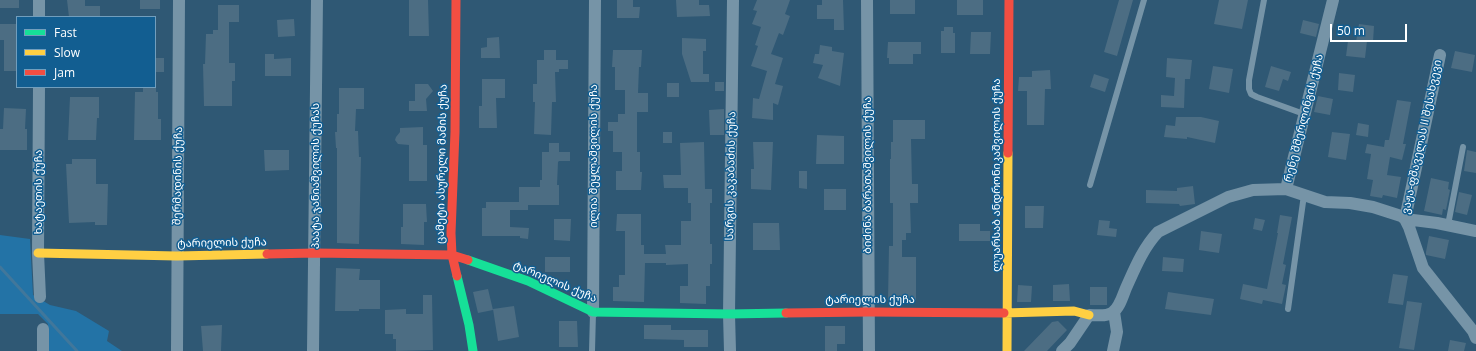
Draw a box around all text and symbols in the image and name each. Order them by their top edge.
legend [16,16,156,88]
scale bar [1332,16,1409,42]
text: 50 m [1337,22,1365,39]
text: Fast [54,24,77,41]
text: Slow [54,44,80,61]
street label: რენე შმერლინგის ქუჩა [1282,52,1326,184]
street label: ვაჟა-ფშაველას II შესახვევი [1399,59,1445,215]
text: Jam [54,64,75,81]
street label: ლუარსაბ ანდრონიკაშვილის ქუჩა [990,78,1004,272]
street label: ცამეტი ასურელი მამის ქუჩა [434,84,450,244]
street label: ილია შეყლაშვილის ქუჩა [587,84,601,228]
street label: ბიძინა ბარათაშვილის ქუჩა [861,96,875,254]
street label: პაატა ჯანიაშვილის ქუჩას [309,103,323,249]
street label: სარგის კაკაბაძის ქუჩა [723,111,739,241]
street label: შერმადინის ქუჩა [171,127,185,225]
street label: ხატაეთის ქუჩა [32,150,46,234]
street label: ტარიელის ქუჩა [177,236,267,250]
street label: ტარიელის ქუჩა [511,258,599,306]
street label: ტარიელის ქუჩა [825,293,915,307]

